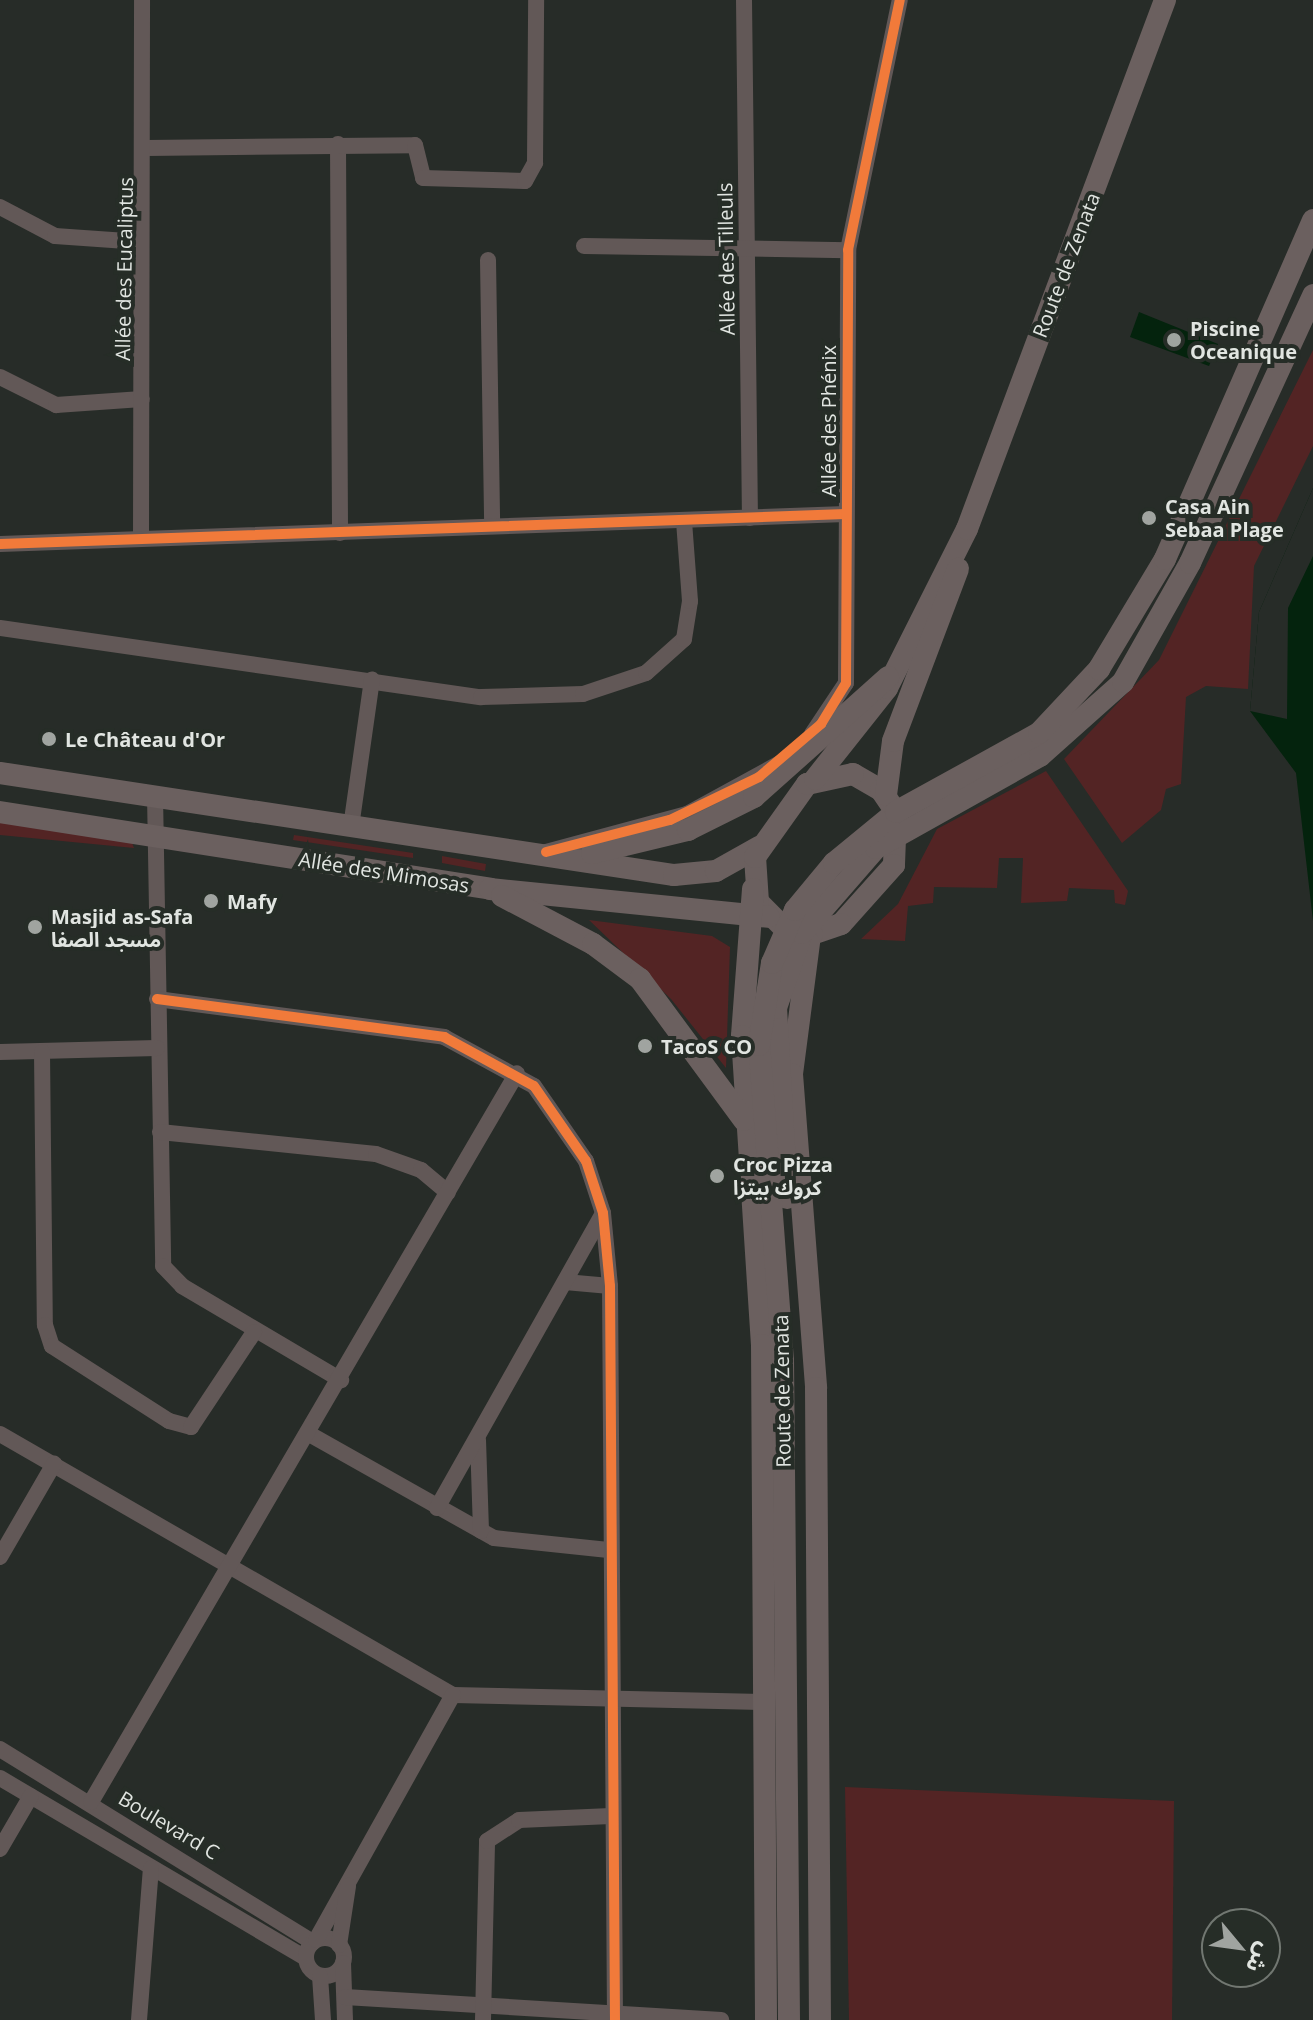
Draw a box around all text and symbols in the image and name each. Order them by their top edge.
street label: Allée des Eucaliptus [110,177,138,361]
street label: Allée des Tilleuls [713,182,739,336]
street label: Route de Zenata [1027,189,1105,341]
place label: Piscine Oceanique [1190,316,1297,363]
marker: Piscine Oceanique [1165,331,1183,349]
street label: Allée des Phénix [816,345,840,497]
place label: Casa Ain Sebaa Plage [1165,494,1284,541]
marker: Casa Ain Sebaa Plage [1140,509,1158,527]
place label: Le Château d'Or [65,727,225,751]
marker: Le Château d'Or [40,730,58,748]
street label: Allée des Mimosas [297,847,471,897]
place label: Mafy [227,889,277,913]
marker: Mafy [202,892,220,910]
place label: Masjid as-Safa مسجد الصفا [51,904,193,951]
marker: Masjid as-Safa مسجد الصفا [26,918,44,936]
place label: TacoS CO [661,1034,752,1058]
marker: TacoS CO [636,1037,654,1055]
place label: Croc Pizza كروك بيتزا [733,1152,833,1199]
marker: Croc Pizza كروك بيتزا [708,1167,726,1185]
street label: Route de Zenata [769,1314,795,1468]
street label: Boulevard C [114,1786,224,1864]
north arrow [1201,1908,1281,1988]
text: ش [1240,1938,1281,1979]

